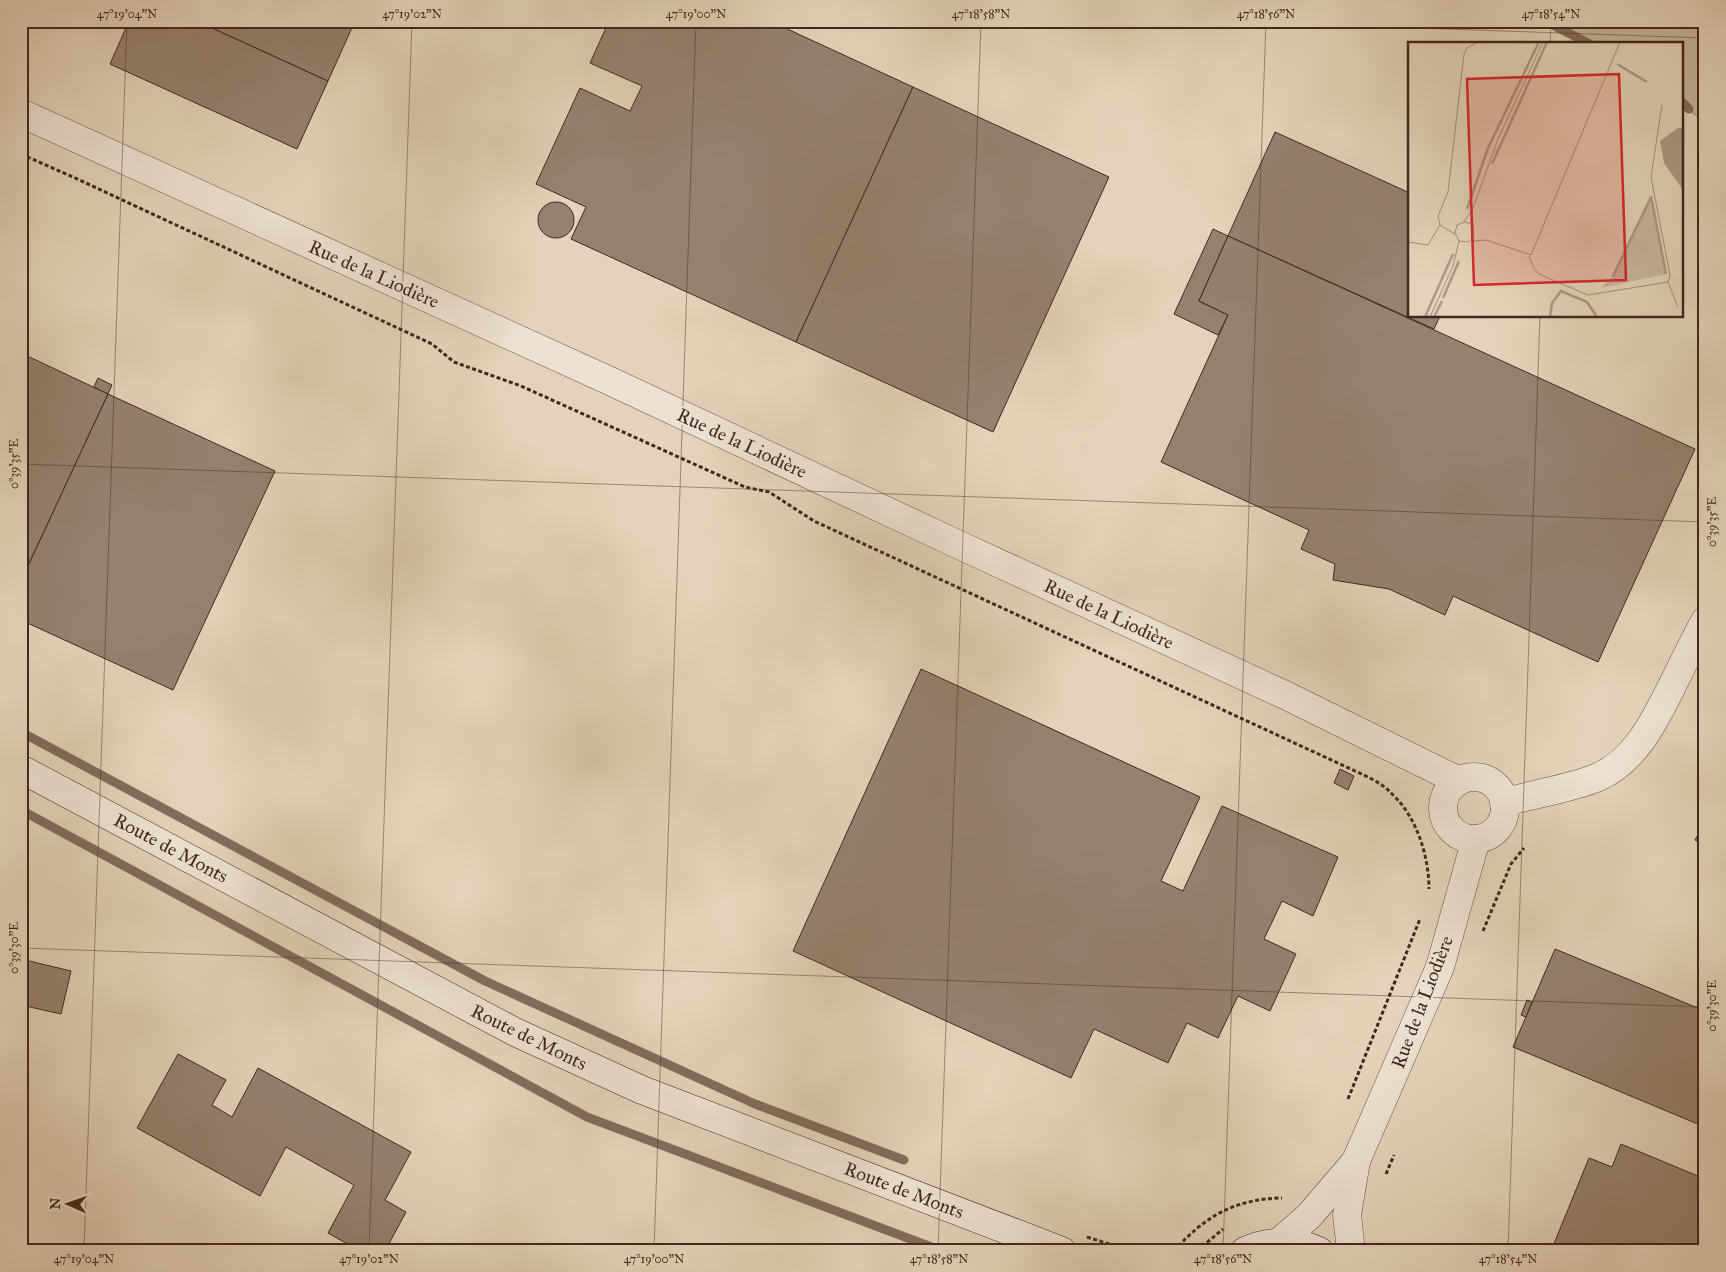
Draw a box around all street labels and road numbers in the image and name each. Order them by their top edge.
street label: Rue de la Liodière [305,235,443,313]
street label: Rue de la Liodière [673,403,811,483]
street label: Rue de la Liodière [1040,574,1178,654]
street label: Route de Monts [110,808,232,888]
street label: Rue de la Liodière [1386,932,1458,1072]
street label: Route de Monts [467,999,591,1075]
street label: Route de Monts [841,1157,967,1223]

